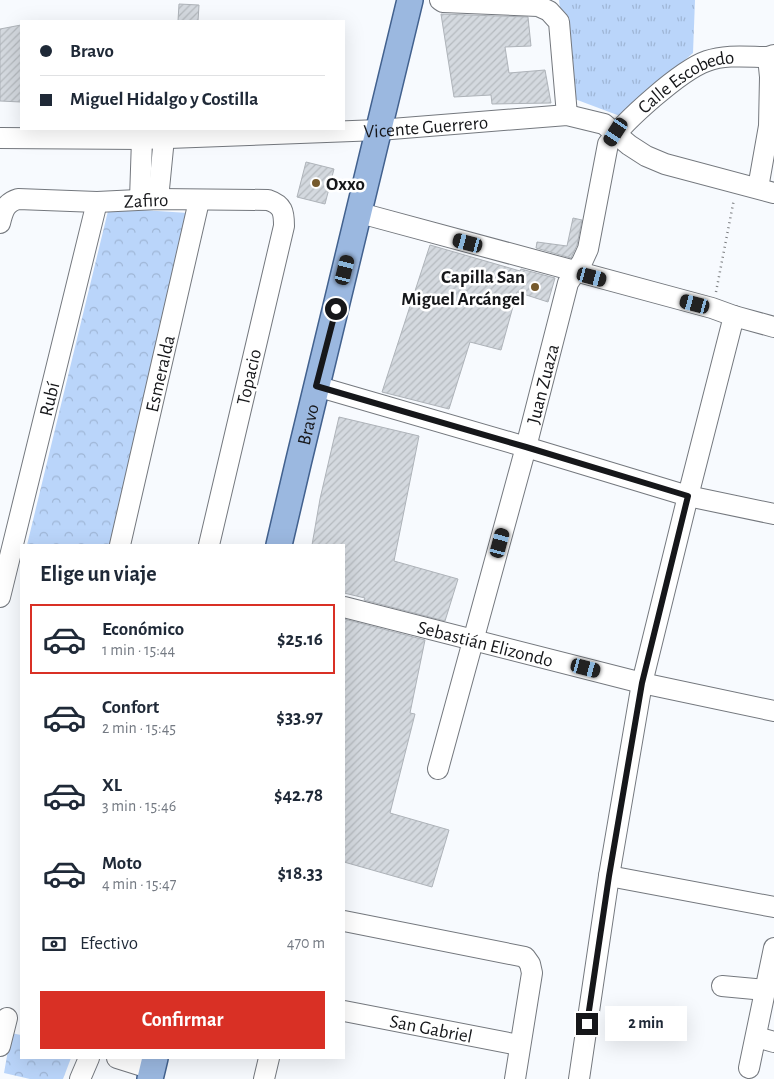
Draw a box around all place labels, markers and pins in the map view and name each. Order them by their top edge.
place label: Oxxo [326,175,365,194]
marker: Oxxo [310,177,322,189]
place label: Capilla San Miguel Arcángel [401,268,525,309]
marker: Capilla San Miguel Arcángel [529,281,541,293]

